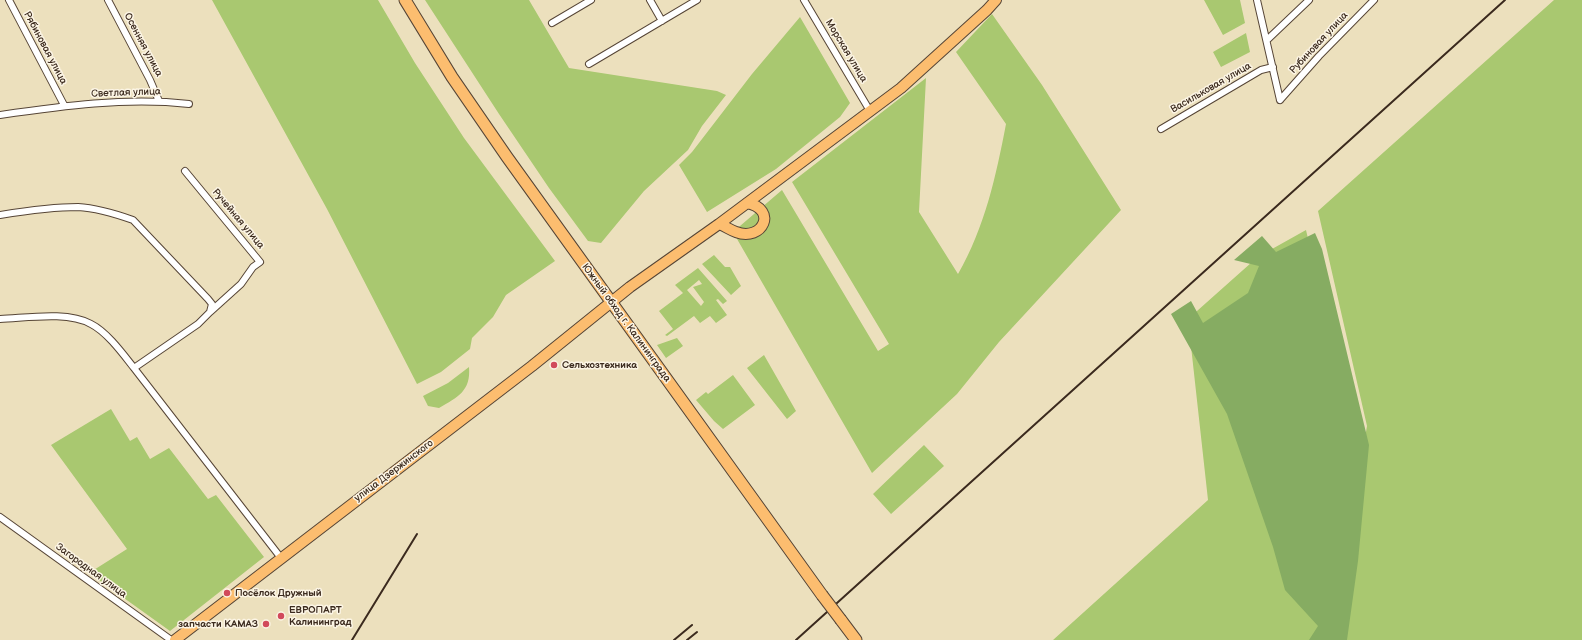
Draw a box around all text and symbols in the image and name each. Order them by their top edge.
street label: Рябиновая улица [21,9,69,87]
street label: Рубиновая улица [1287,10,1351,76]
street label: Осенняя улица [121,11,165,79]
street label: Морская улица [823,17,869,85]
street label: Васильковая улица [1169,60,1253,116]
street label: Светлая улица [91,86,161,100]
street label: Ручейная улица [209,186,267,252]
street label: Южный обход г. Калининграда [579,261,673,385]
place label: Сельхозтехника [562,359,637,371]
marker: Сельхозтехника [549,360,559,370]
street label: улица Дзержинского [352,437,436,505]
street label: Загородная улица [53,541,129,601]
place label: Посёлок Дружный [235,587,321,599]
marker: Посёлок Дружный [222,588,232,598]
place label: ЕВРОПАРТ Калининград [289,604,352,628]
marker: ЕВРОПАРТ Калининград [276,611,286,621]
place label: запчасти КАМАЗ [178,618,258,630]
marker: запчасти КАМАЗ [261,619,271,629]

